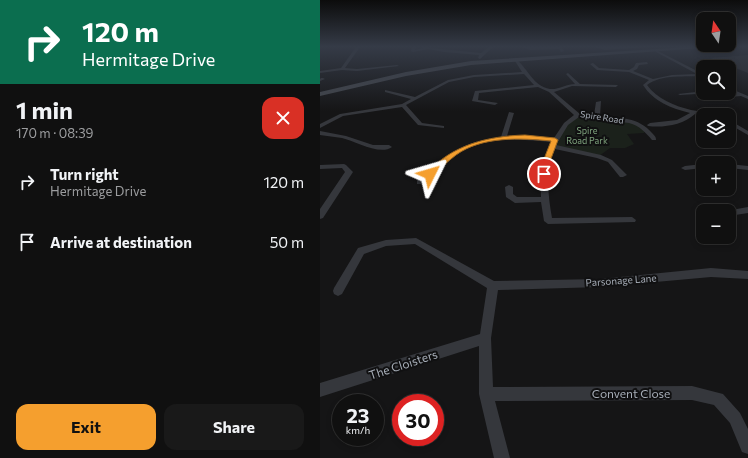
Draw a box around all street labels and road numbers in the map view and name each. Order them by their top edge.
street label: Spire Road [579,108,625,126]
street label: Parsonage Lane [585,272,657,288]
street label: The Cloisters [367,346,439,382]
street label: Convent Close [592,386,670,400]

